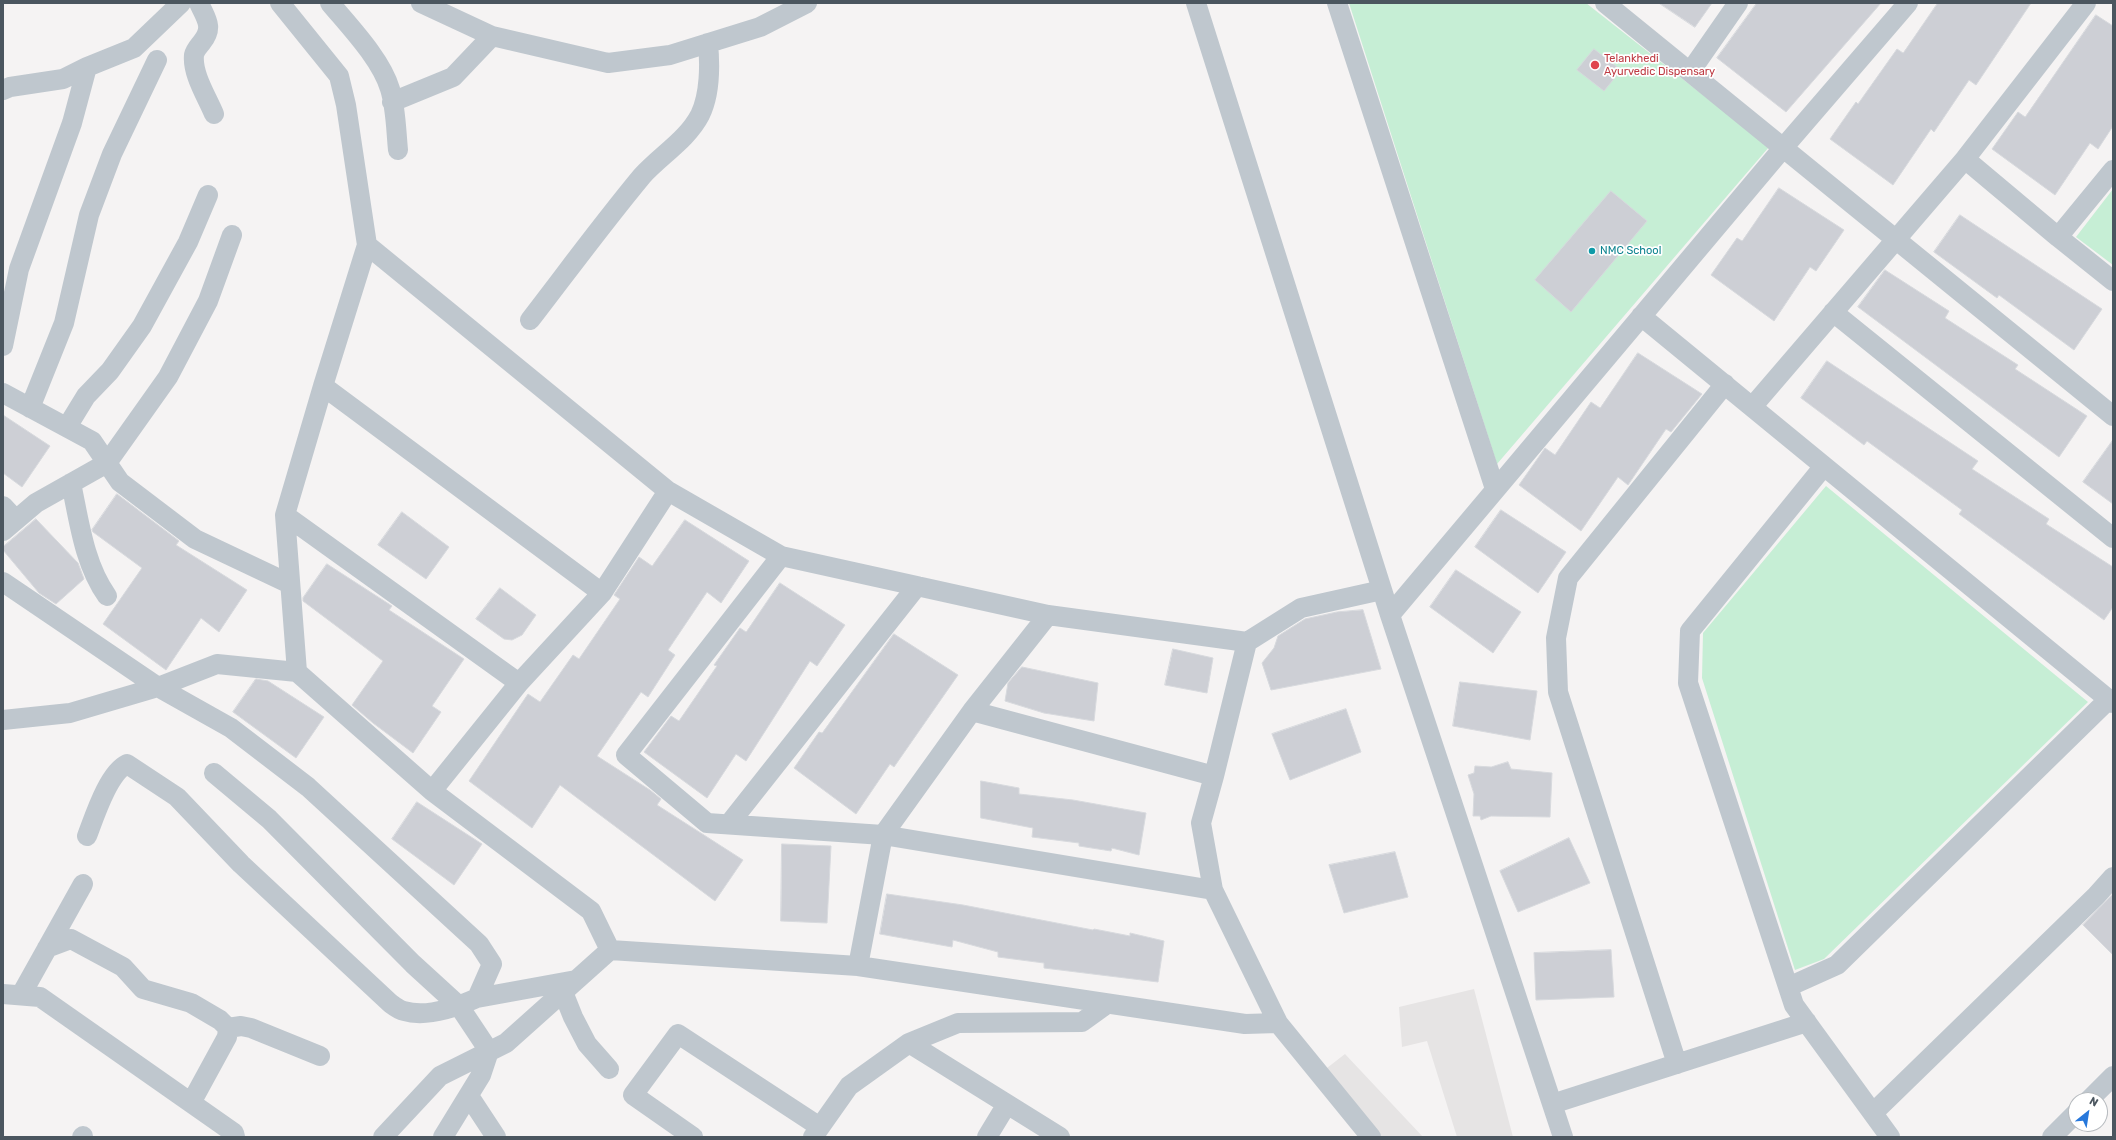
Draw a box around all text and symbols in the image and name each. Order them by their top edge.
place label: Telankhedi Ayurvedic Dispensary [1604,52,1715,78]
marker: Telankhedi Ayurvedic Dispensary [1589,59,1601,71]
place label: NMC School [1600,244,1661,258]
marker: NMC School [1587,246,1597,256]
north arrow [2068,1092,2108,1132]
text: N [2087,1094,2100,1110]

